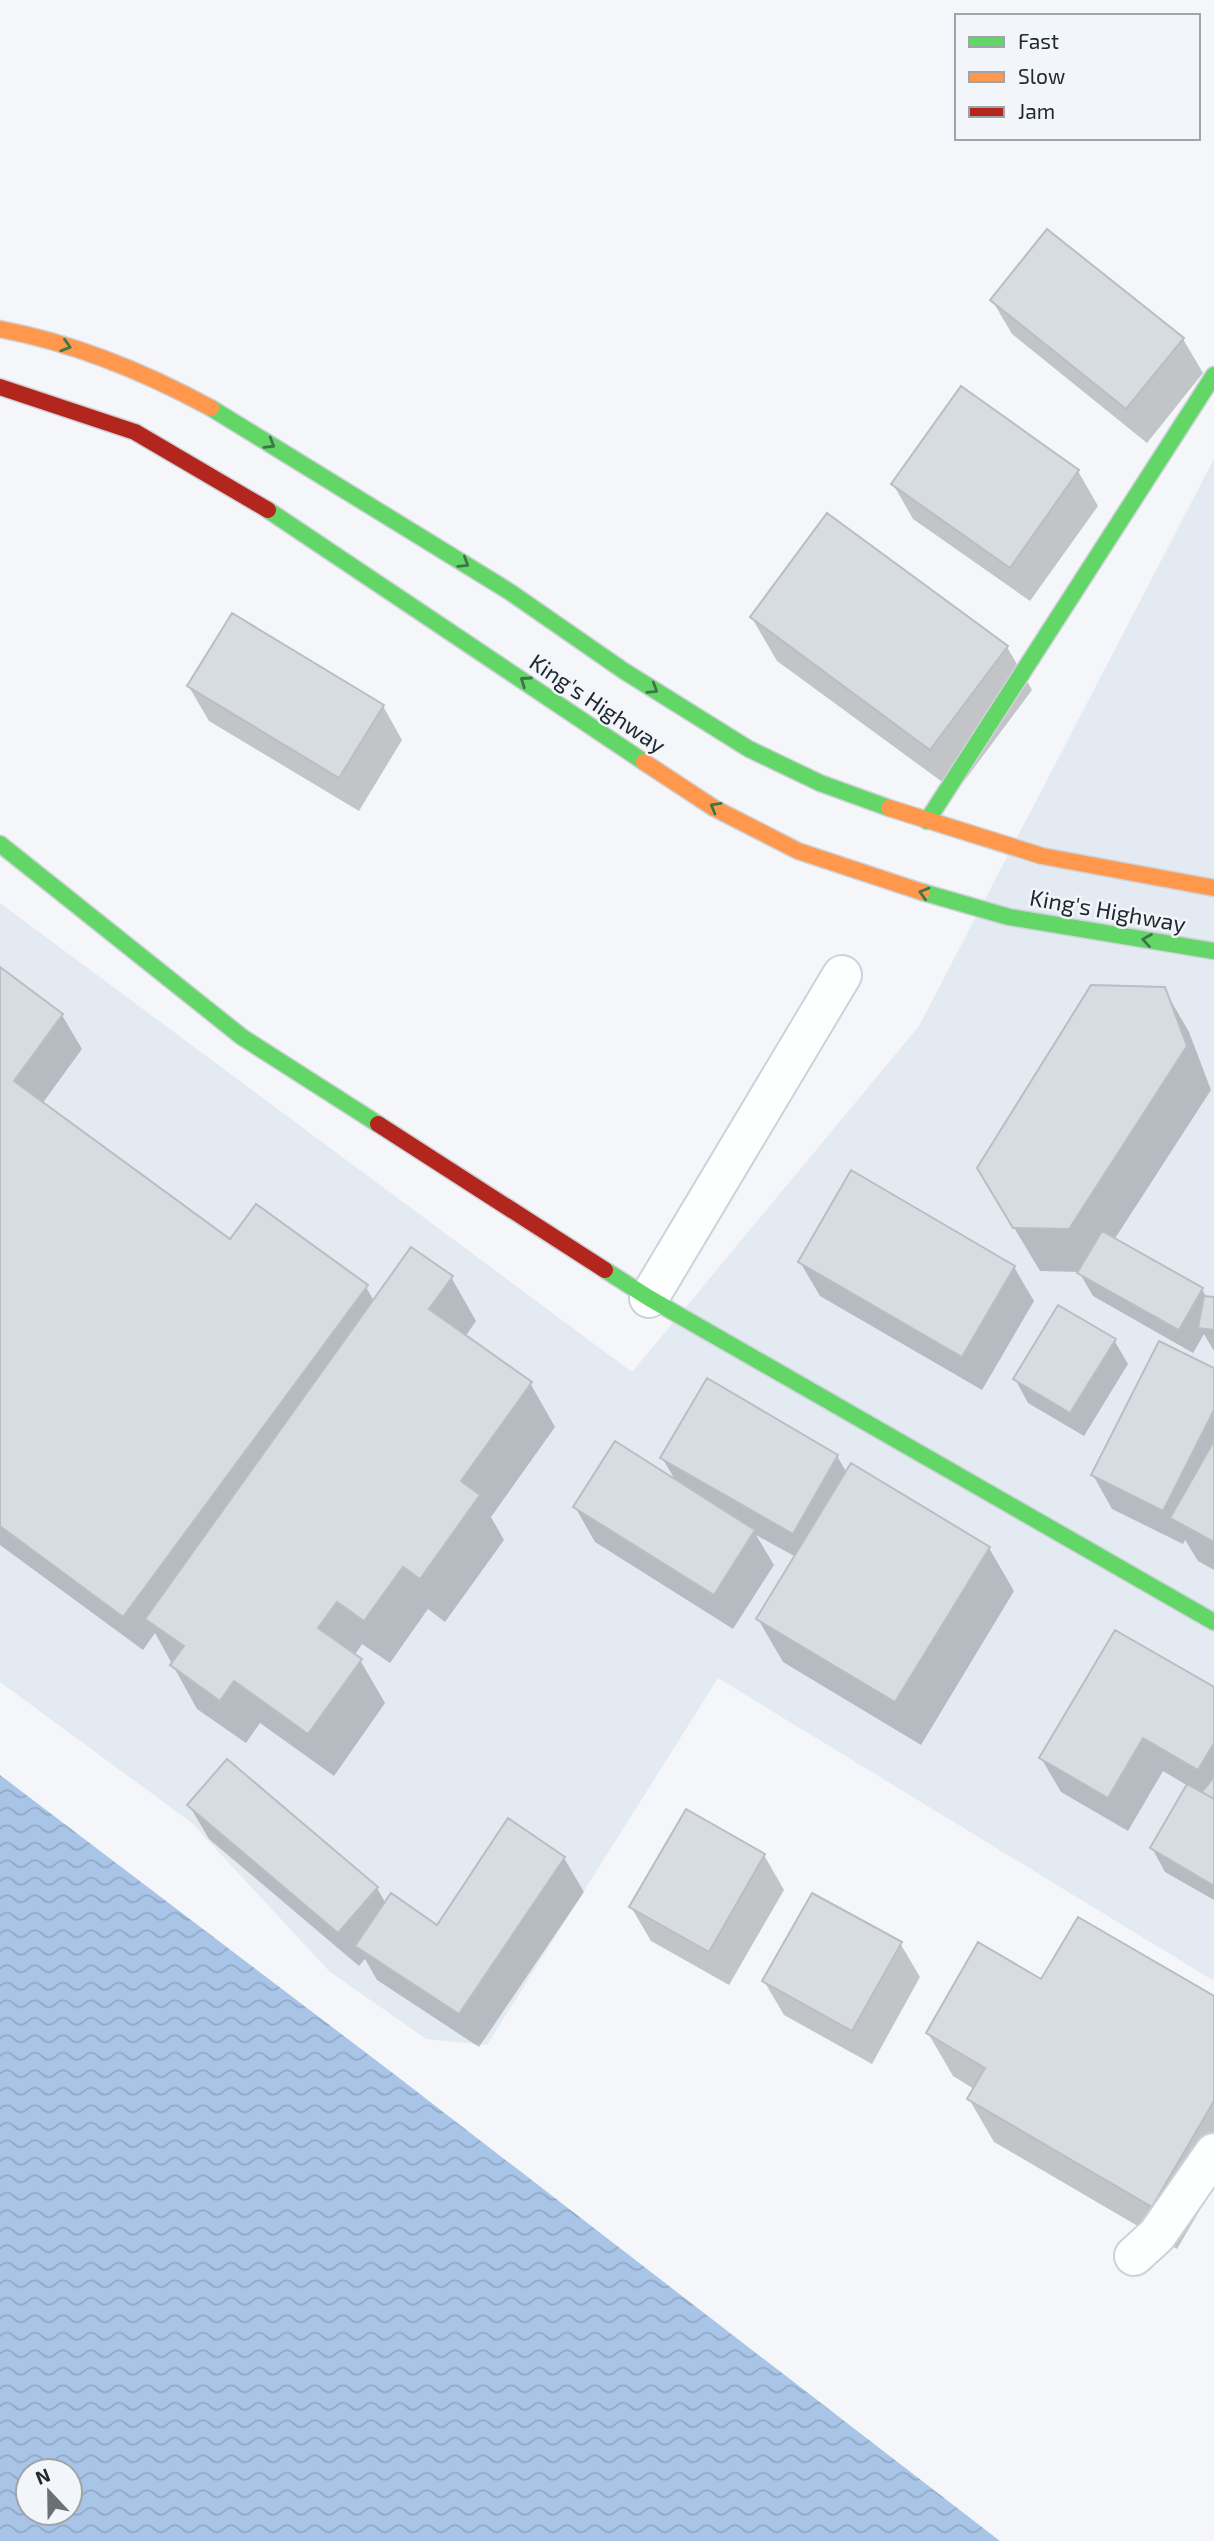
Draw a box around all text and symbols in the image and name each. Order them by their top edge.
legend [955,14,1200,140]
text: Fast [1018,28,1059,53]
text: Slow [1018,63,1065,88]
text: Jam [1018,98,1055,123]
one-way arrow [60,338,72,353]
one-way arrow [263,436,276,449]
one-way arrow [456,555,469,568]
street label: King's Highway [525,647,671,759]
one-way arrow [520,677,533,690]
one-way arrow [646,681,659,694]
one-way arrow [709,802,722,815]
street label: King's Highway [1028,882,1188,938]
one-way arrow [919,886,931,901]
one-way arrow [1141,933,1153,948]
north arrow [14,2457,84,2527]
text: N [32,2463,53,2489]

